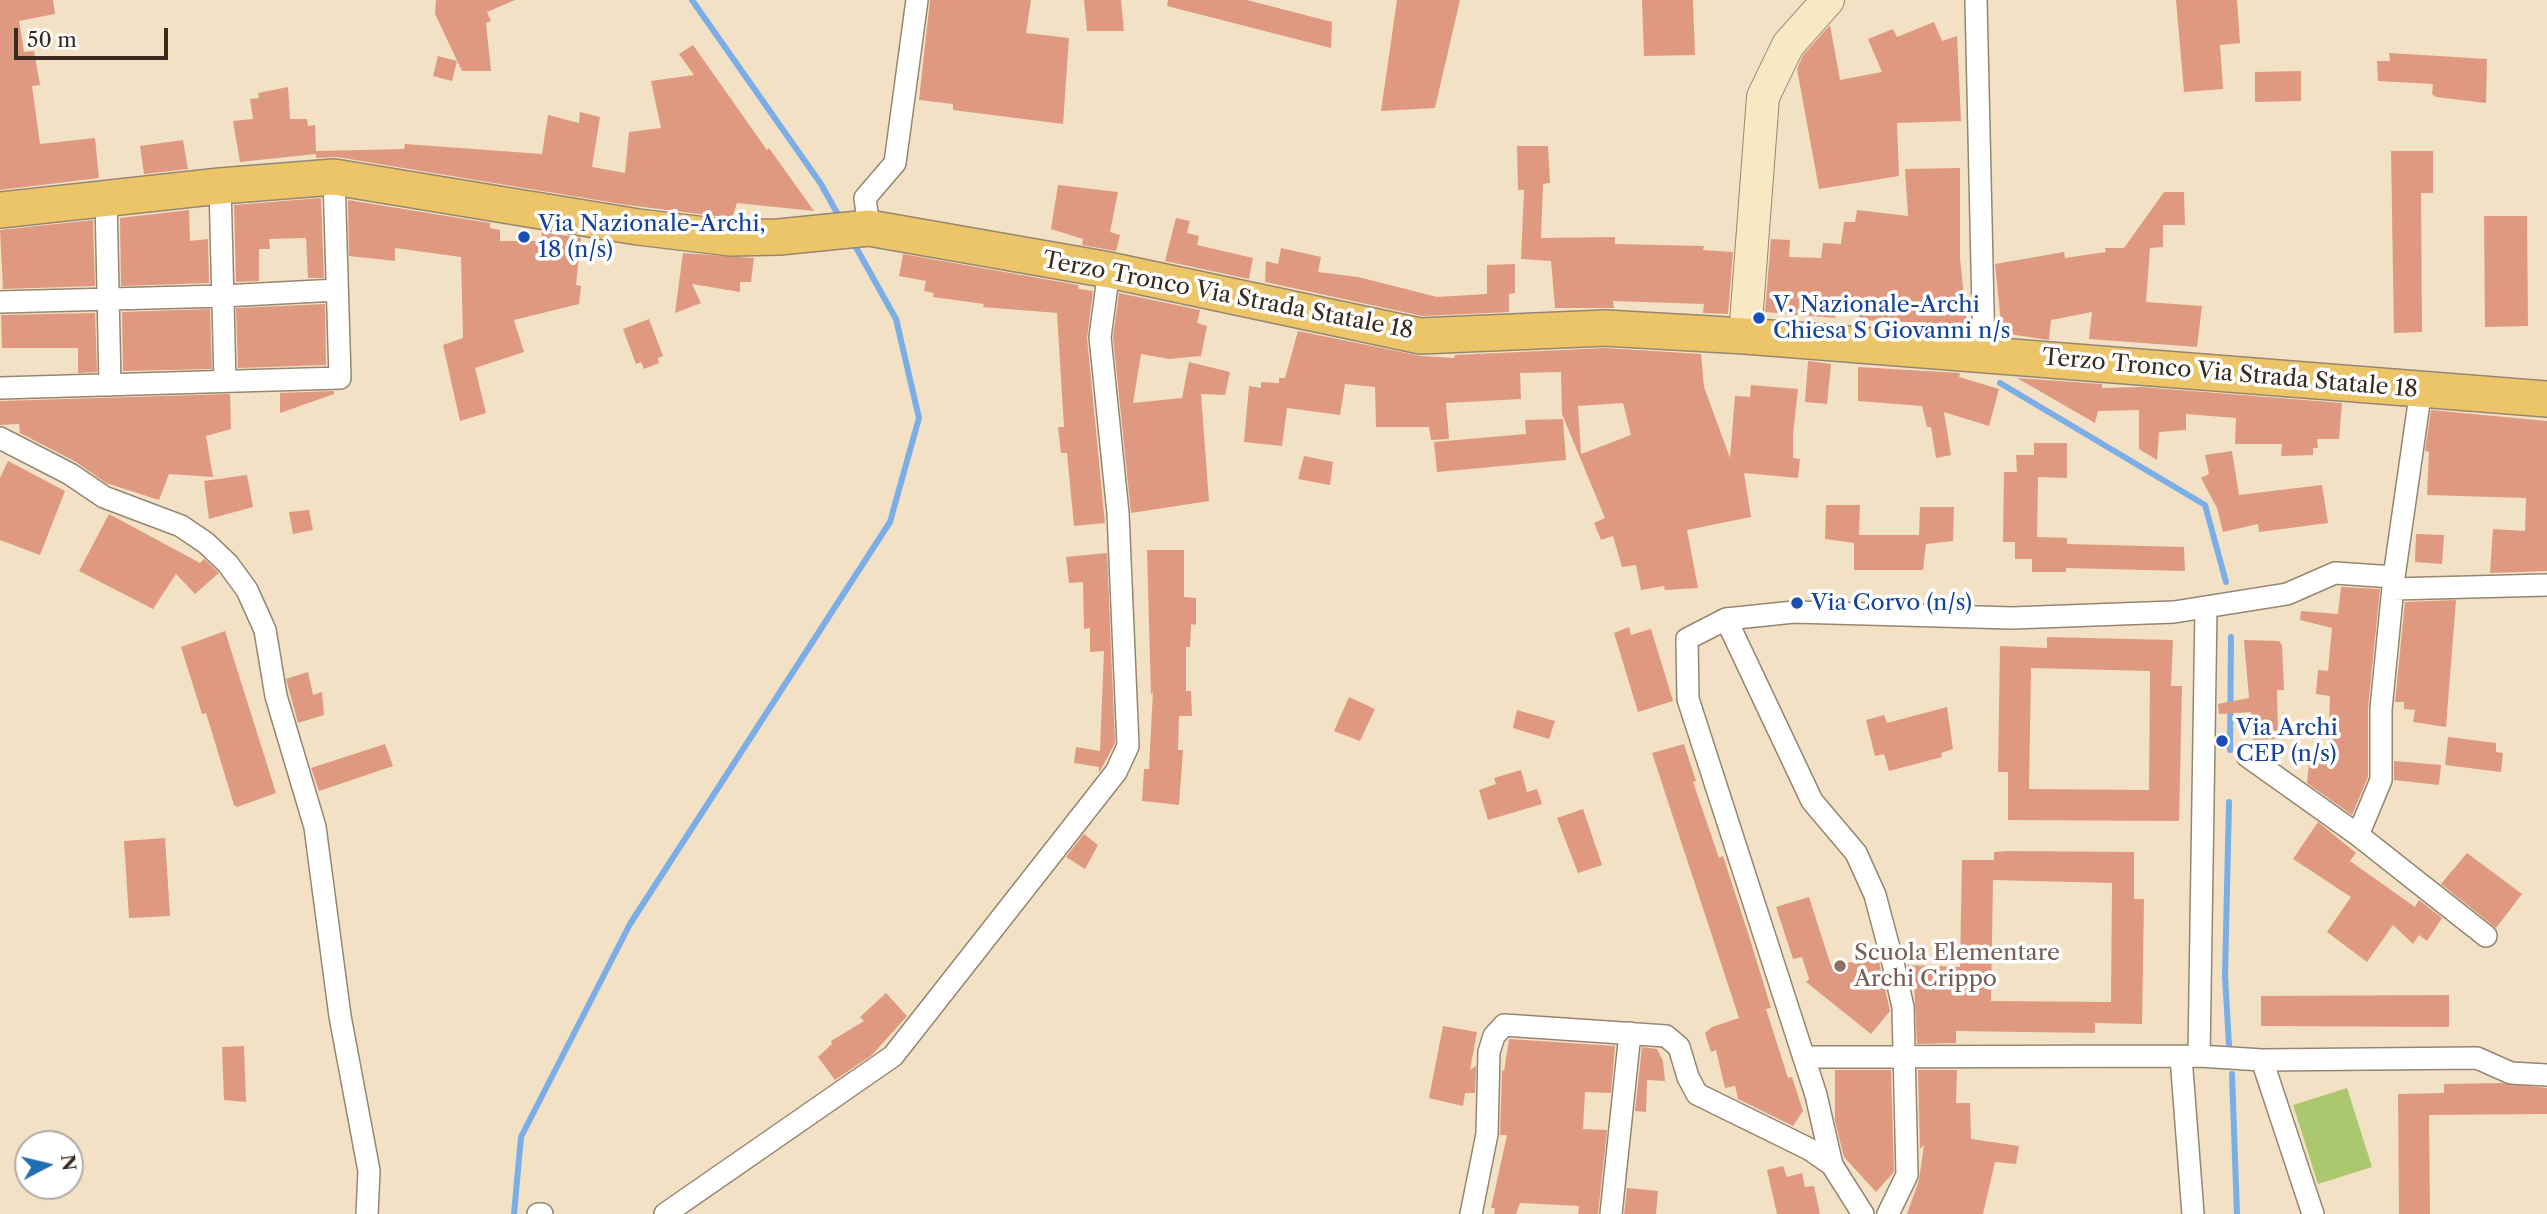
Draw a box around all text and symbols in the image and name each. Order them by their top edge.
scale bar [18,14,172,58]
text: 50 m [27,27,77,52]
place label: Via Nazionale-Archi, 18 (n/s) [538,210,766,264]
marker: Via Nazionale-Archi, 18 (n/s) [516,229,532,245]
street label: Terzo Tronco Via Strada Statale 18 [1040,246,1416,346]
place label: V. Nazionale-Archi Chiesa S Giovanni n/s [1773,291,2010,345]
marker: V. Nazionale-Archi Chiesa S Giovanni n/s [1751,310,1767,326]
street label: Terzo Tronco Via Strada Statale 18 [2041,344,2419,404]
place label: Via Corvo (n/s) [1811,589,1972,617]
marker: Via Corvo (n/s) [1789,595,1805,611]
place label: Via Archi CEP (n/s) [2236,714,2338,768]
marker: Via Archi CEP (n/s) [2214,733,2230,749]
place label: Scuola Elementare Archi Crippo [1854,939,2060,993]
marker: Scuola Elementare Archi Crippo [1832,958,1848,974]
north arrow [14,1130,84,1200]
text: N [56,1153,81,1172]

